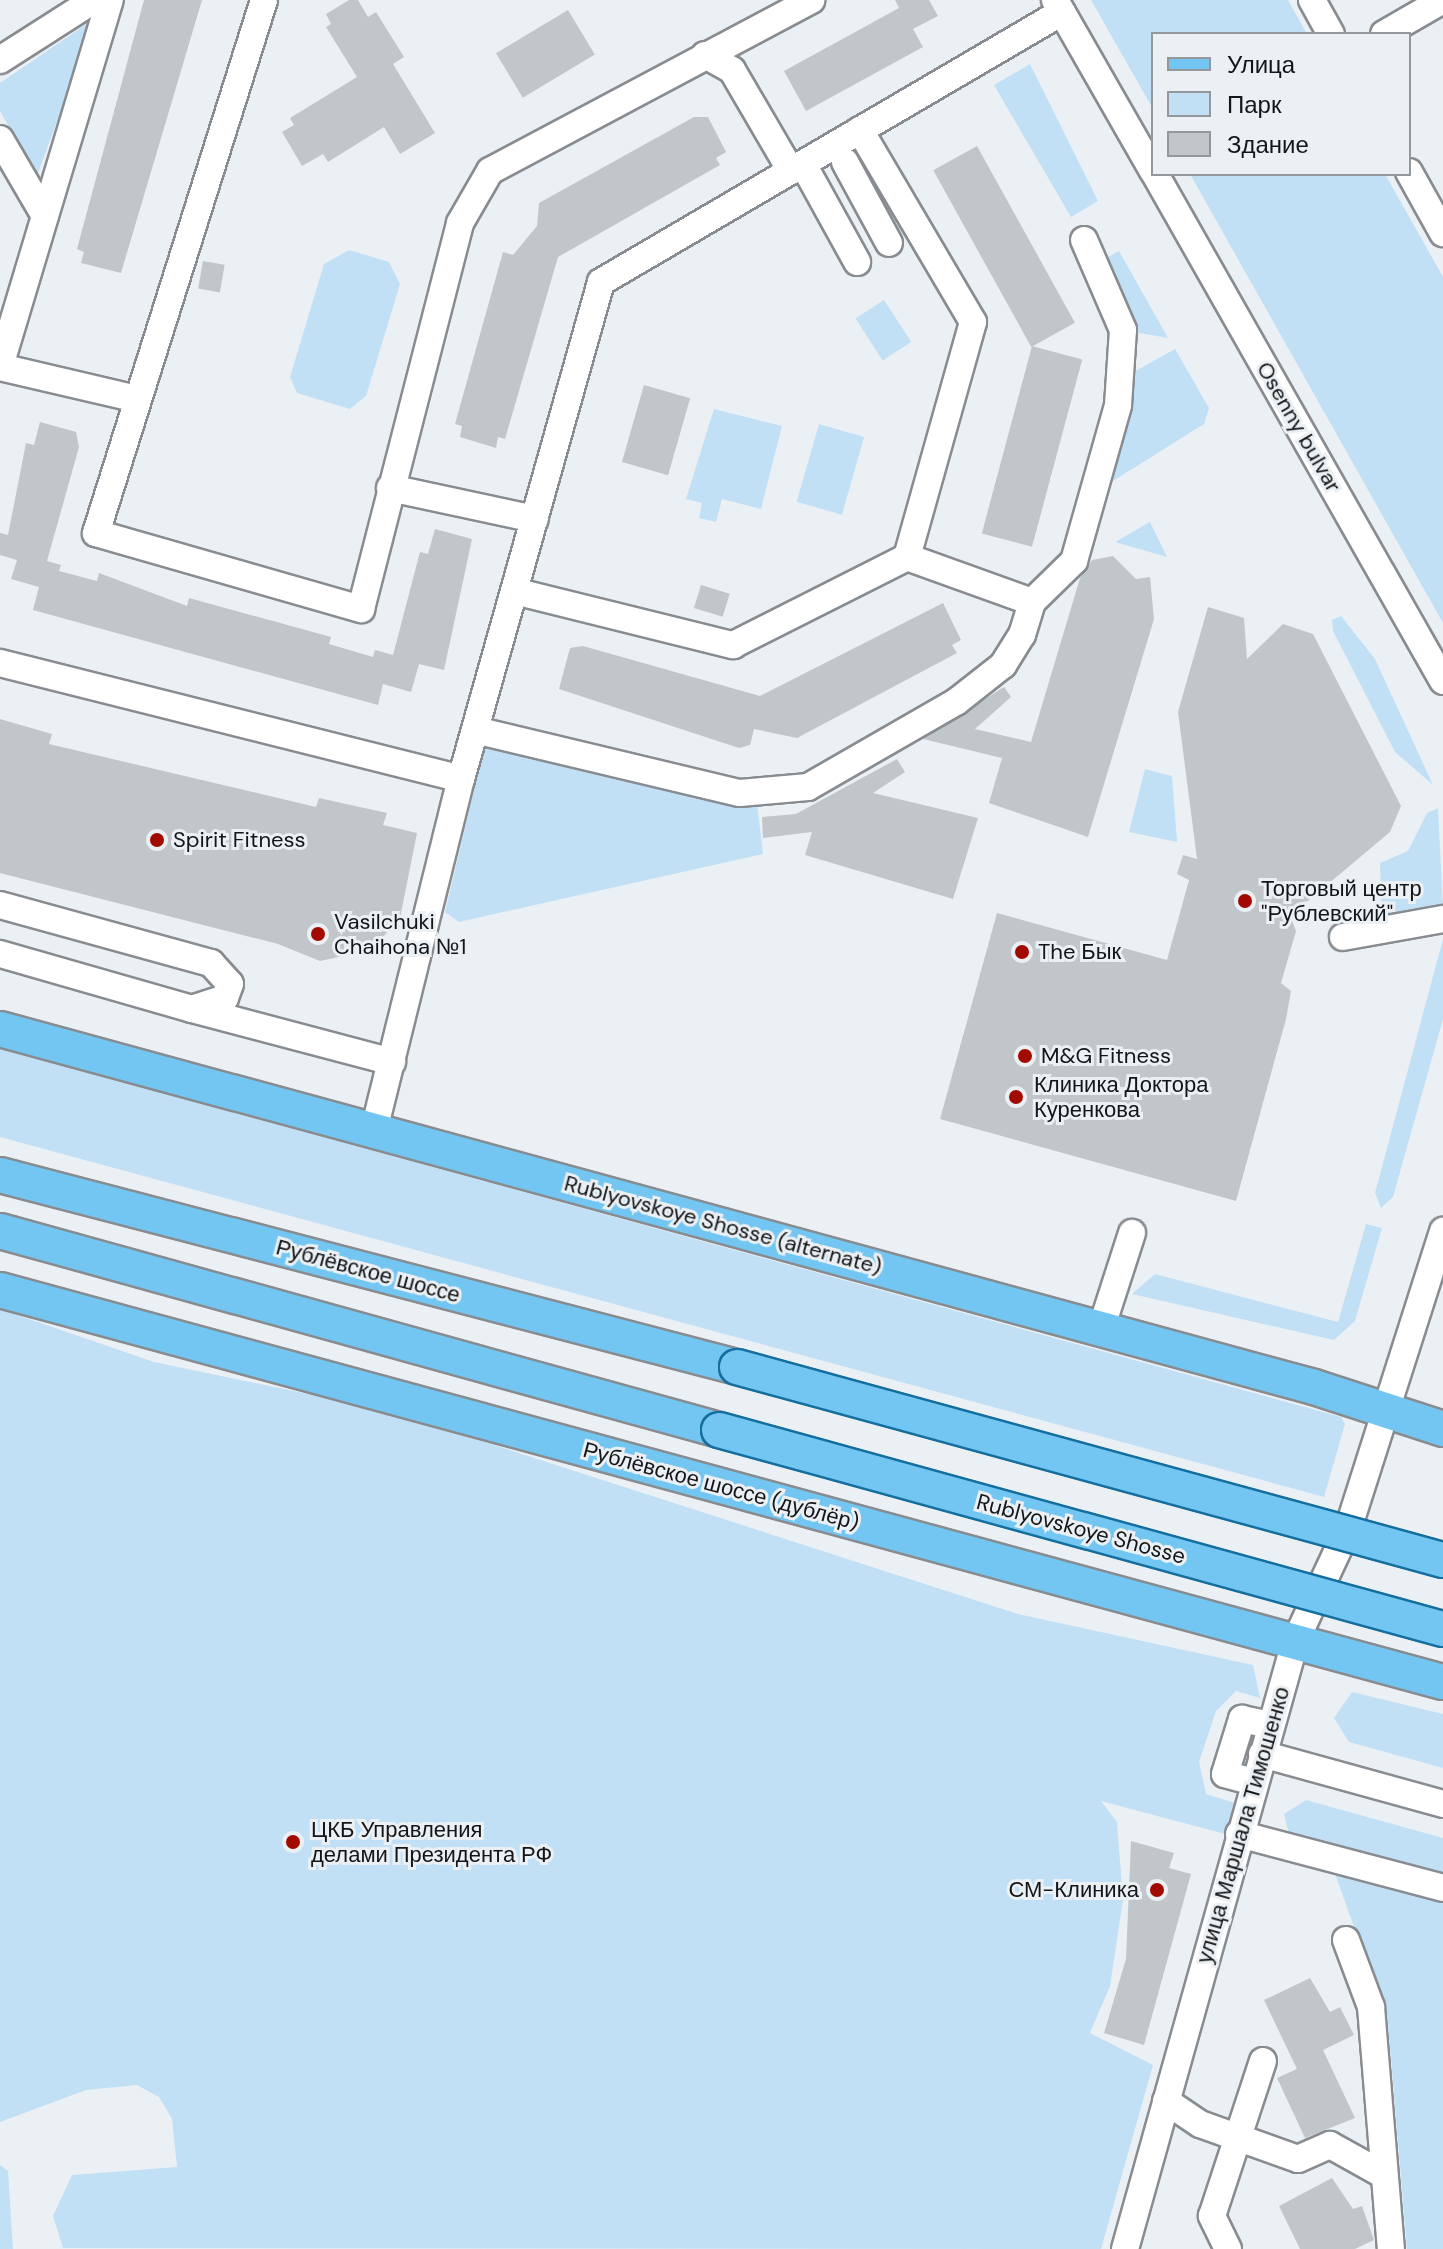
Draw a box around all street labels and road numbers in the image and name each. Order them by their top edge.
street label: Osenny bulvar [1251,357,1347,497]
street label: Rublyovskoye Shosse (alternate) [561,1170,885,1280]
street label: Рублёвское шоссе [273,1234,463,1308]
street label: Рублёвское шоссе (дублёр) [580,1436,862,1536]
street label: Rublyovskoye Shosse [974,1488,1188,1570]
street label: улица Маршала Тимошенко [1191,1684,1295,1966]

